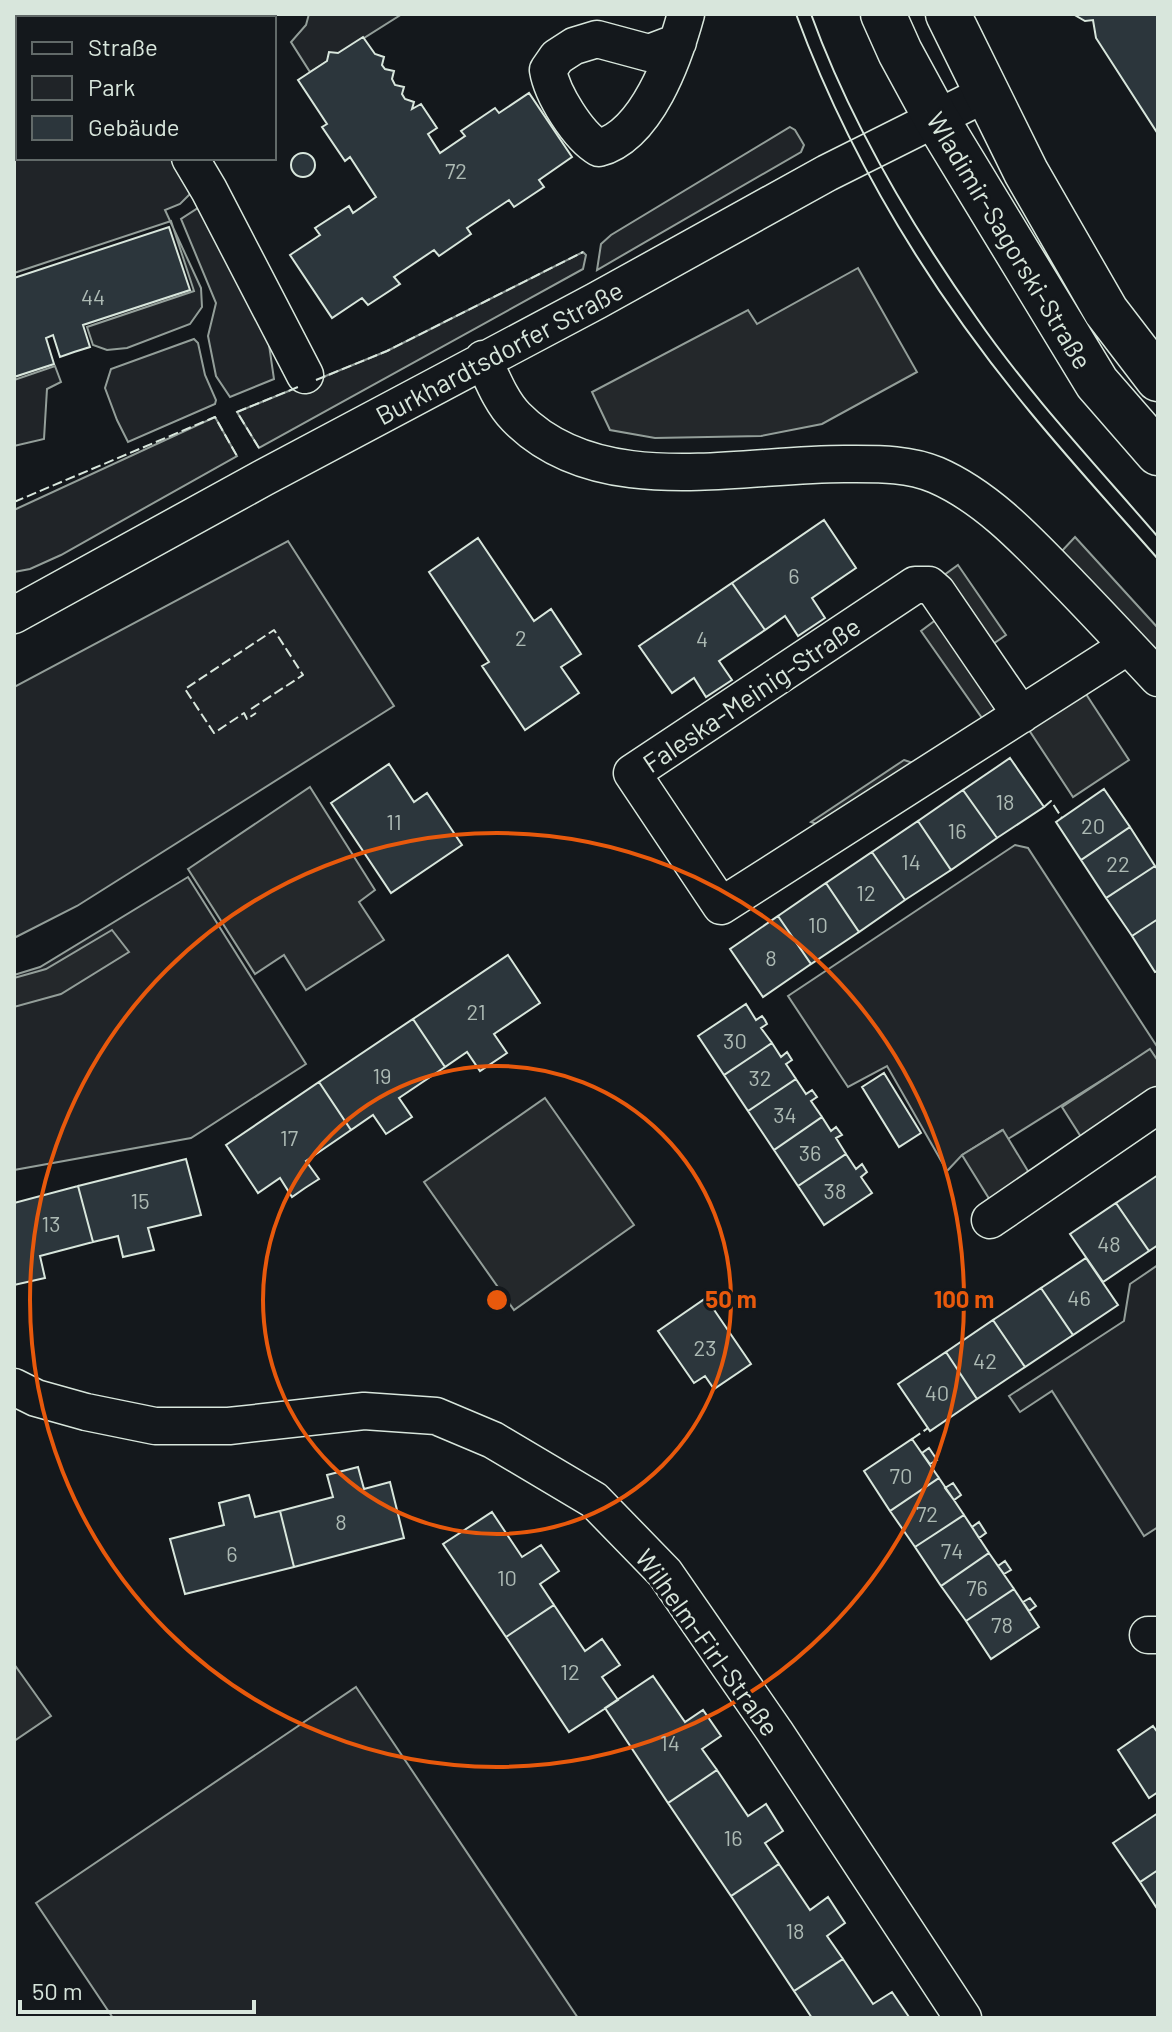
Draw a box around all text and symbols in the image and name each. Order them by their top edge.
legend [16,16,276,160]
text: Straße [88,32,158,61]
text: Park [88,72,135,101]
street label: Wladimir-Sagorski-Straße [921,106,1099,374]
text: Gebäude [88,112,180,141]
house number: 72 [445,157,467,183]
street label: Burkhardtsdorfer Straße [370,274,628,430]
house number: 44 [81,283,105,309]
house number: 6 [788,562,800,588]
street label: Faleska-Meinig-Straße [637,610,865,778]
house number: 2 [515,624,527,650]
house number: 4 [696,625,708,651]
house number: 18 [995,788,1015,814]
house number: 11 [386,808,402,834]
house number: 20 [1081,812,1105,838]
house number: 16 [947,817,967,843]
house number: 14 [901,848,921,874]
house number: 22 [1106,850,1130,876]
house number: 12 [856,879,876,905]
house number: 10 [808,911,828,937]
house number: 8 [765,944,777,970]
house number: 21 [466,998,486,1024]
house number: 30 [723,1027,747,1053]
house number: 19 [372,1062,392,1088]
house number: 32 [748,1064,772,1090]
house number: 34 [773,1101,797,1127]
house number: 17 [280,1124,298,1150]
house number: 36 [799,1139,821,1165]
house number: 38 [824,1177,846,1203]
house number: 15 [130,1187,150,1213]
house number: 13 [41,1210,61,1236]
house number: 48 [1097,1230,1121,1256]
text: 50 m [705,1284,757,1313]
text: 100 m [934,1284,994,1313]
house number: 46 [1067,1284,1091,1310]
centre of rings [483,1286,511,1314]
house number: 23 [694,1334,717,1360]
house number: 42 [973,1347,997,1373]
house number: 40 [925,1379,949,1405]
house number: 70 [890,1462,912,1488]
house number: 72 [916,1500,938,1526]
house number: 8 [335,1508,347,1534]
house number: 74 [941,1537,963,1563]
house number: 6 [226,1540,238,1566]
street label: Wilhelm-Firl-Straße [630,1542,786,1742]
house number: 10 [497,1564,517,1590]
house number: 76 [966,1574,988,1600]
house number: 78 [991,1611,1013,1637]
house number: 12 [560,1658,580,1684]
house number: 14 [660,1729,680,1755]
house number: 16 [723,1824,743,1850]
house number: 18 [785,1917,805,1943]
scale bar [20,1964,254,2014]
text: 50 m [32,1976,83,2005]

